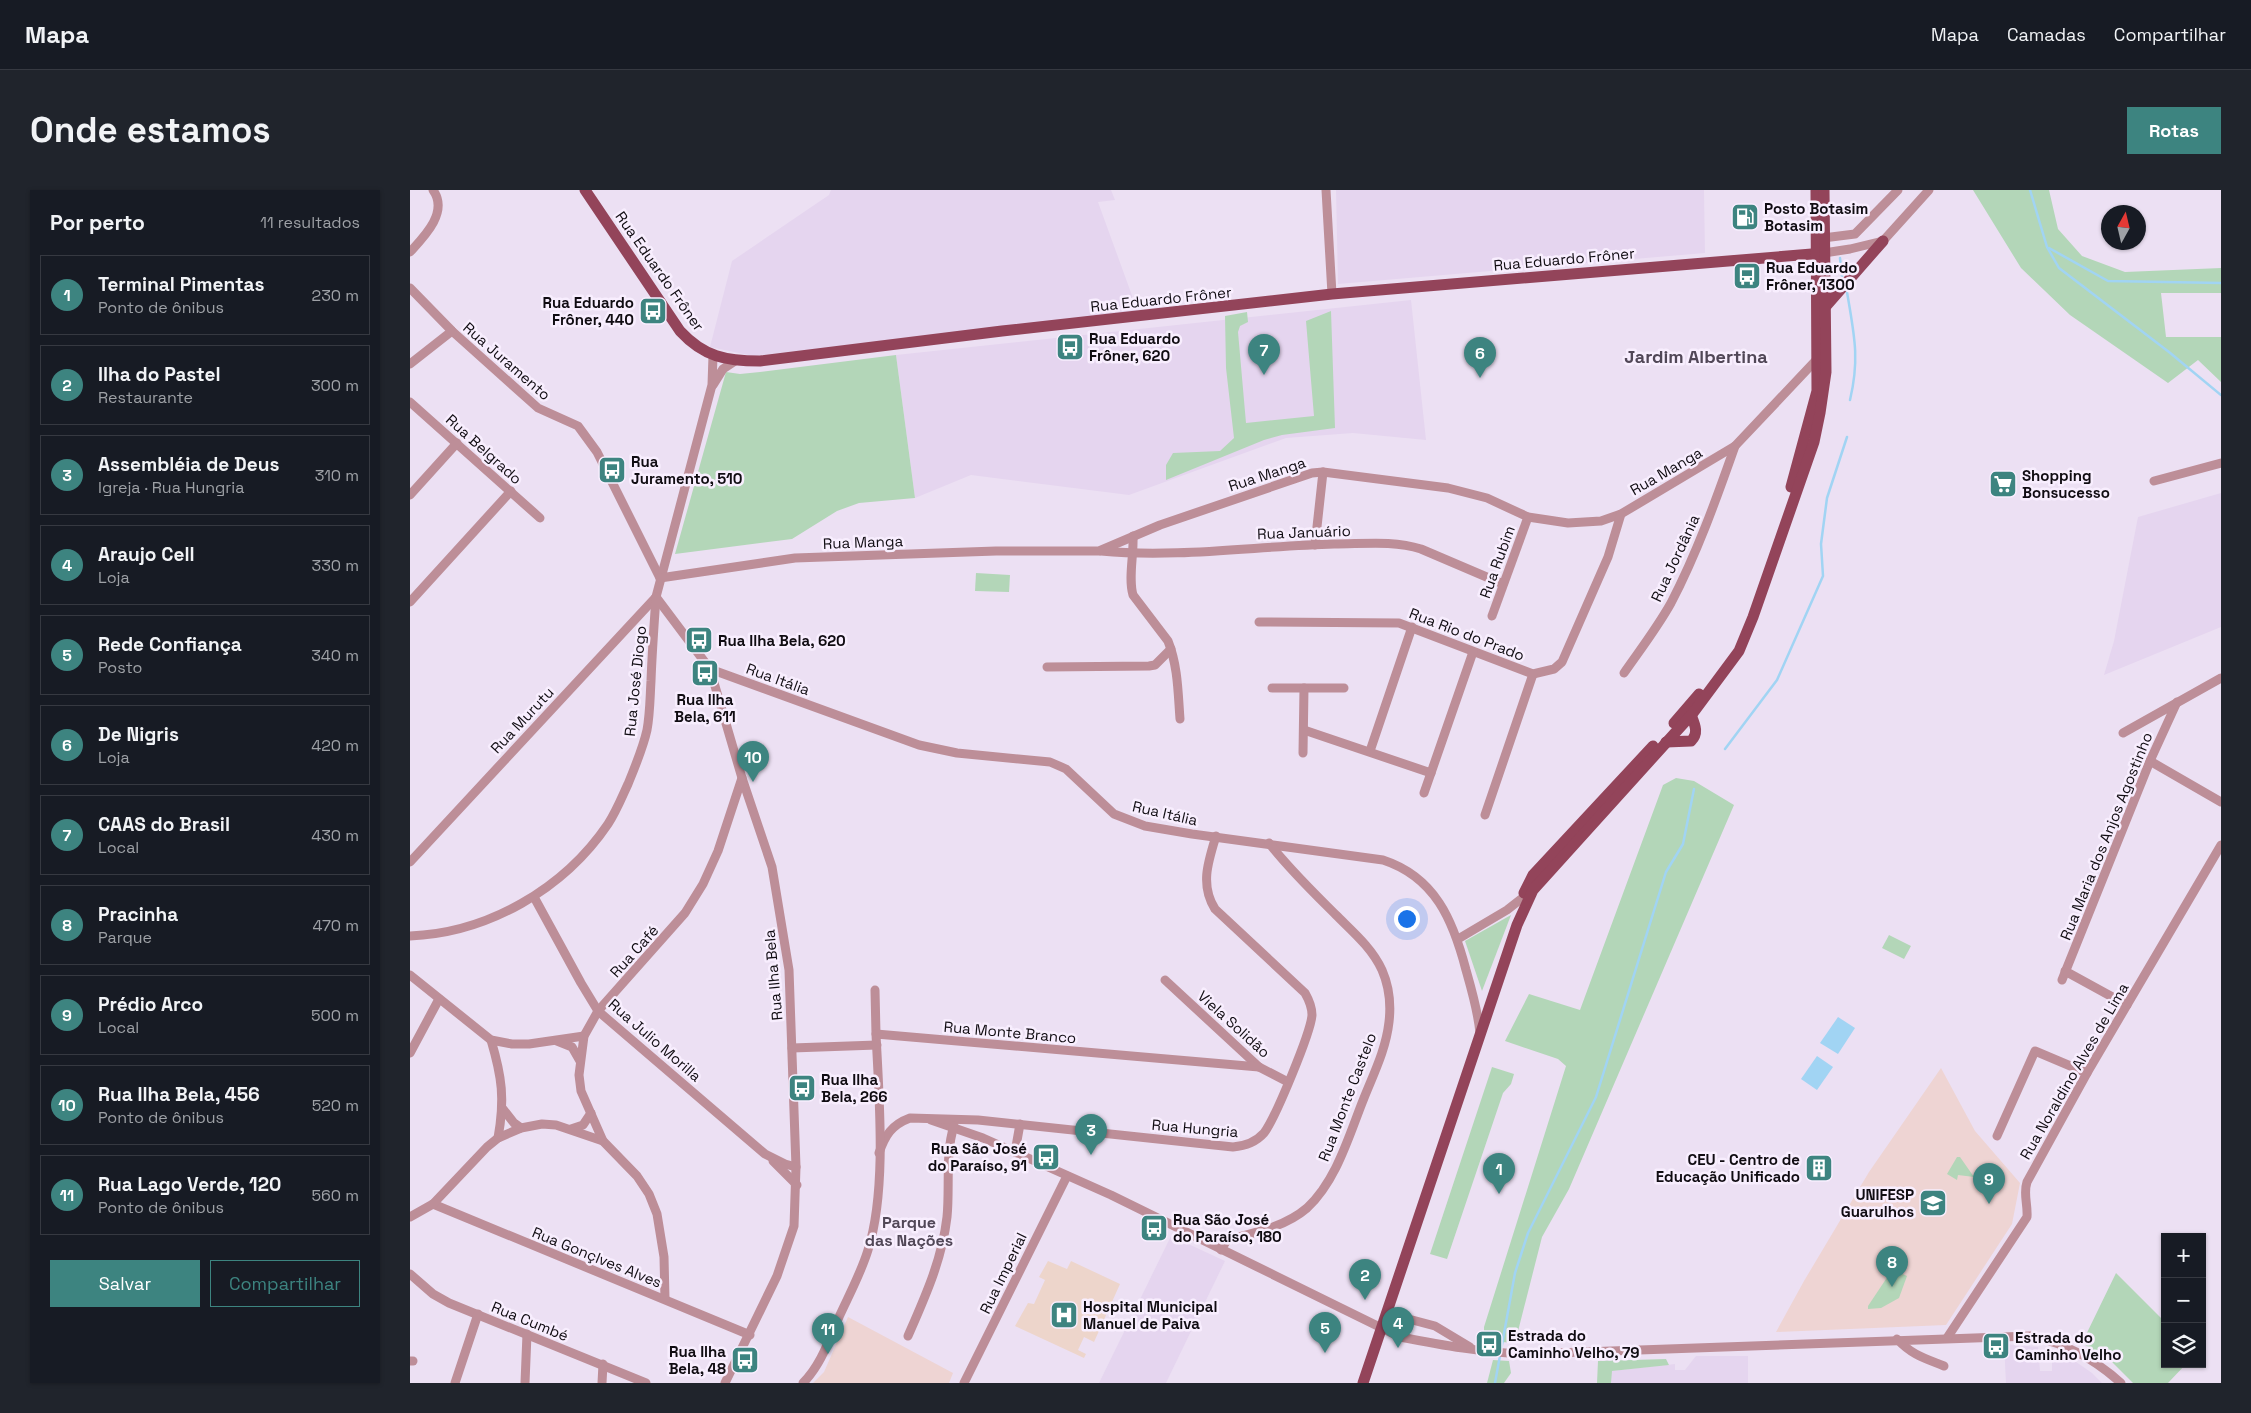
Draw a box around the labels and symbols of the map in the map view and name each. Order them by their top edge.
place label: Posto Botasim Botasim [1764,199,1868,235]
fuel station icon: Posto Botasim Botasim [1730,202,1760,232]
north arrow [2101,205,2146,250]
street label: Rua Eduardo Frôner [612,208,709,335]
street label: Rua Eduardo Frôner [1493,243,1636,275]
place label: Rua Eduardo Frôner, 1300 [1766,258,1857,294]
bus stop icon: Rua Eduardo Frôner, 1300 [1732,261,1762,291]
street label: Rua Eduardo Frôner [1090,282,1233,316]
place label: Rua Eduardo Frôner, 440 [543,293,634,329]
bus stop icon: Rua Eduardo Frôner, 440 [638,296,668,326]
street label: Rua Juramento [459,318,555,404]
place label: Rua Eduardo Frôner, 620 [1089,329,1180,365]
bus stop icon: Rua Eduardo Frôner, 620 [1055,332,1085,362]
pin: 7 [1248,334,1280,375]
pin: 6 [1464,337,1496,378]
district label: Jardim Albertina [1624,345,1768,368]
street label: Rua Belgrado [442,410,526,488]
street label: Rua Manga [1627,443,1706,499]
place label: Rua Juramento, 510 [631,452,742,488]
street label: Rua Manga [1226,452,1308,495]
bus stop icon: Rua Juramento, 510 [597,455,627,485]
place label: Shopping Bonsucesso [2022,466,2110,502]
supermarket icon: Shopping Bonsucesso [1988,469,2018,499]
street label: Rua Jordânia [1647,511,1704,605]
street label: Rua Januário [1257,521,1351,543]
street label: Rua Rubim [1475,523,1519,601]
street label: Rua Manga [823,531,904,553]
street label: Rua Rio do Prado [1407,603,1527,665]
street label: Rua José Diogo [620,625,650,737]
bus stop icon: Rua Ilha Bela, 620 [684,625,714,655]
place label: Rua Ilha Bela, 620 [718,631,846,650]
bus stop icon: Rua Ilha Bela, 611 [690,658,720,688]
street label: Rua Itália [744,659,813,699]
street label: Rua Murutu [486,683,558,757]
place label: Rua Ilha Bela, 611 [674,690,736,726]
street label: Rua Maria dos Anjos Agostinho [2056,729,2156,943]
pin: 10 [737,741,769,782]
street label: Rua Itália [1131,796,1200,830]
your location [1394,906,1420,932]
street label: Rua Café [606,921,663,981]
street label: Rua Ilha Bela [760,928,786,1021]
street label: Rua Noraldino Alves de Lima [2016,979,2133,1163]
street label: Viela Solidão [1194,986,1274,1062]
street label: Rua Julio Morilla [605,994,706,1086]
street label: Rua Monte Branco [943,1017,1077,1047]
street label: Rua Monte Castelo [1314,1030,1380,1164]
place label: Rua Ilha Bela, 266 [821,1070,888,1106]
bus stop icon: Rua Ilha Bela, 266 [787,1073,817,1103]
pin: 3 [1075,1114,1107,1155]
street label: Rua Hungria [1151,1115,1239,1141]
place label: Rua São José do Paraíso, 91 [928,1139,1027,1175]
bus stop icon: Rua São José do Paraíso, 91 [1031,1142,1061,1172]
place label: CEU - Centro de Educação Unificado [1656,1150,1800,1186]
pin: 1 [1483,1153,1515,1194]
building icon: CEU - Centro de Educação Unificado [1804,1153,1834,1183]
pin: 9 [1973,1163,2005,1204]
place label: UNIFESP Guarulhos [1841,1185,1914,1221]
school or university icon: UNIFESP Guarulhos [1918,1188,1948,1218]
place label: Rua São José do Paraíso, 180 [1173,1210,1282,1246]
district label: Parque das Nações [865,1212,953,1251]
bus stop icon: Rua São José do Paraíso, 180 [1139,1213,1169,1243]
street label: Rua Gonçlves Alves [529,1222,665,1292]
street label: Rua Imperial [975,1229,1031,1317]
pin: 8 [1876,1246,1908,1287]
pin: 2 [1349,1259,1381,1300]
street label: Rua Cumbé [489,1297,571,1345]
place label: Hospital Municipal Manuel de Paiva [1083,1297,1217,1333]
hospital icon: Hospital Municipal Manuel de Paiva [1049,1300,1079,1330]
pin: 4 [1382,1307,1414,1348]
pin: 5 [1309,1312,1341,1353]
pin: 11 [812,1313,844,1354]
place label: Estrada do Caminho Velho, 79 [1508,1326,1640,1362]
place label: Estrada do Caminho Velho [2015,1328,2121,1364]
bus stop icon: Estrada do Caminho Velho, 79 [1474,1329,1504,1359]
bus stop icon: Estrada do Caminho Velho [1981,1331,2011,1361]
place label: Rua Ilha Bela, 48 [668,1342,726,1378]
bus stop icon: Rua Ilha Bela, 48 [730,1345,760,1375]

